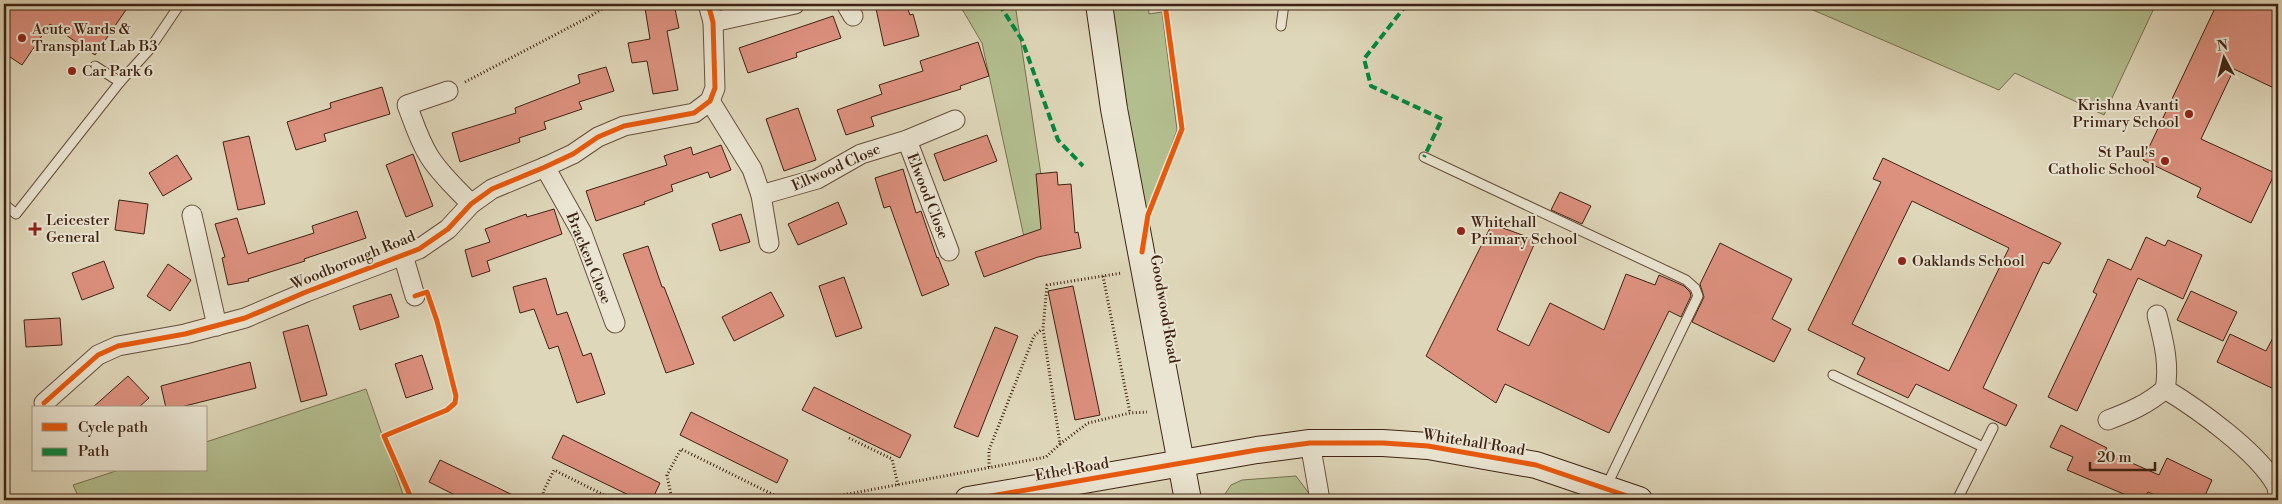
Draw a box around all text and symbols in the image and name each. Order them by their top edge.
place label: Acute Wards & Transplant Lab B3 [31,20,157,56]
marker: Acute Wards & Transplant Lab B3 [16,32,28,44]
north arrow [2200,32,2250,82]
text: N [2216,36,2229,56]
place label: Car Park 6 [82,62,153,81]
marker: Car Park 6 [66,65,78,77]
place label: Krishna Avanti Primary School [2073,96,2180,132]
marker: Krishna Avanti Primary School [2183,108,2195,120]
street label: Ellwood Close [789,139,884,195]
place label: St Paul's Catholic School [2048,143,2156,179]
street label: Elwood Close [902,150,953,242]
marker: St Paul's Catholic School [2159,155,2171,167]
street label: Bracken Close [561,209,615,307]
place label: Leicester General [46,211,110,247]
place label: Whitehall Primary School [1470,213,1578,249]
marker: Leicester General [28,222,42,236]
marker: Whitehall Primary School [1455,225,1467,237]
street label: Woodborough Road [287,227,419,295]
place label: Oaklands School [1912,252,2025,271]
street label: Goodwood Road [1146,253,1184,365]
marker: Oaklands School [1896,255,1908,267]
legend [32,406,208,472]
text: Cycle path [78,418,148,437]
street label: Whitehall Road [1420,425,1527,460]
scale bar [2090,439,2154,471]
text: Path [78,442,110,461]
text: 20 m [2097,448,2132,467]
street label: Ethel Road [1034,454,1111,485]

